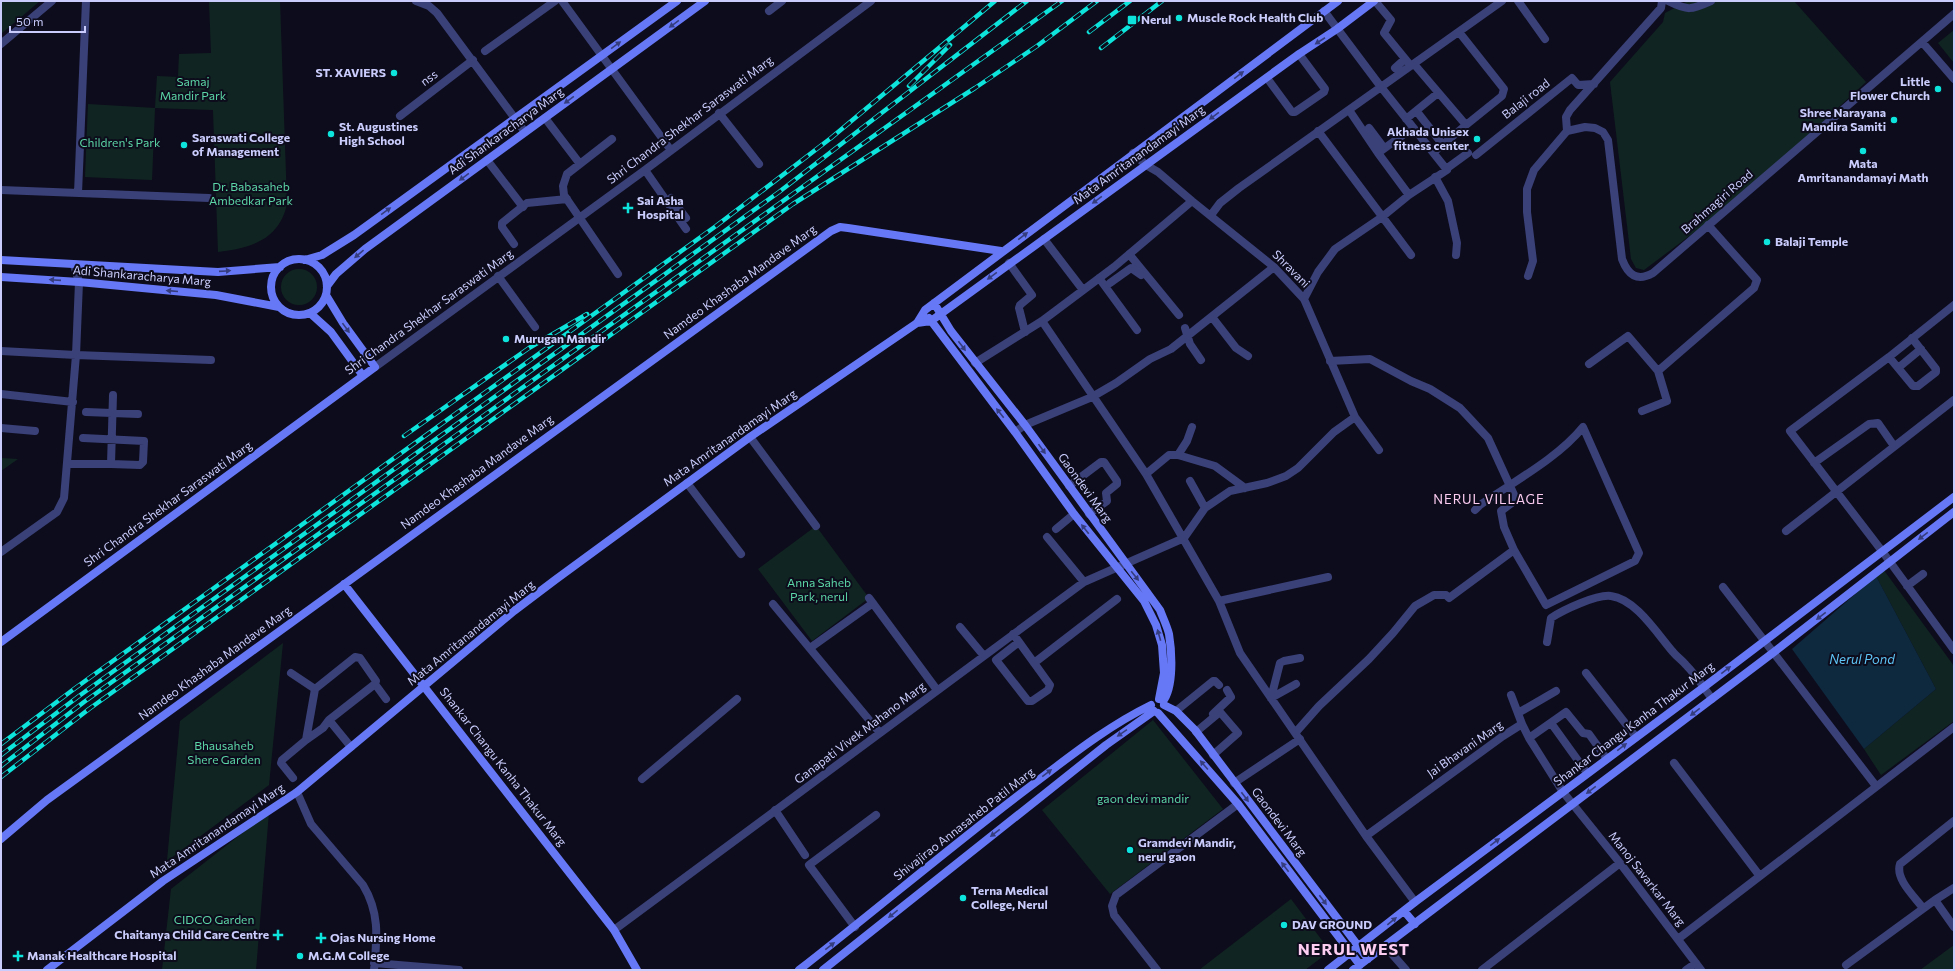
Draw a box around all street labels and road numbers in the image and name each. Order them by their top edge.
street label: Shri Chandra Shekhar Saraswati Marg [604,52,776,186]
street label: nss [417,66,440,88]
street label: Balaji road [1499,75,1552,121]
street label: Adi Shankaracharya Marg [445,84,566,177]
street label: Mata Amritanandamayi Marg [1070,101,1207,207]
street label: Brahmagiri Road [1678,166,1755,236]
street label: Namdeo Khashaba Mandave Marg [660,221,819,341]
street label: Shri Chandra Shekhar Saraswati Marg [342,245,515,377]
street label: Shravani [1270,247,1313,290]
street label: Adi Shankaracharya Marg [72,262,212,288]
street label: Mata Amritanandamayi Marg [660,385,799,489]
street label: Namdeo Khashaba Mandave Marg [397,411,556,531]
street label: Shri Chandra Shekhar Saraswati Marg [81,437,254,569]
street label: Gaondevi Marg [1056,450,1116,525]
street label: Mata Amritanandamayi Marg [404,576,537,688]
street label: Namdeo Khashaba Mandave Marg [135,602,294,722]
street label: Shankar Changu Kanha Thakur Marg [1550,658,1717,788]
street label: Ganapati Vivek Mahano Marg [791,678,928,786]
street label: Shankar Changu Kanha Thakur Marg [437,684,570,849]
street label: Jai Bhavani Marg [1424,717,1506,780]
street label: Shivajirao Annasaheb Patil Marg [890,764,1037,882]
street label: Mata Amritanandamayi Marg [146,780,287,881]
street label: Gaondevi Marg [1249,784,1311,859]
street label: Manoj Savarkar Marg [1607,828,1689,929]

